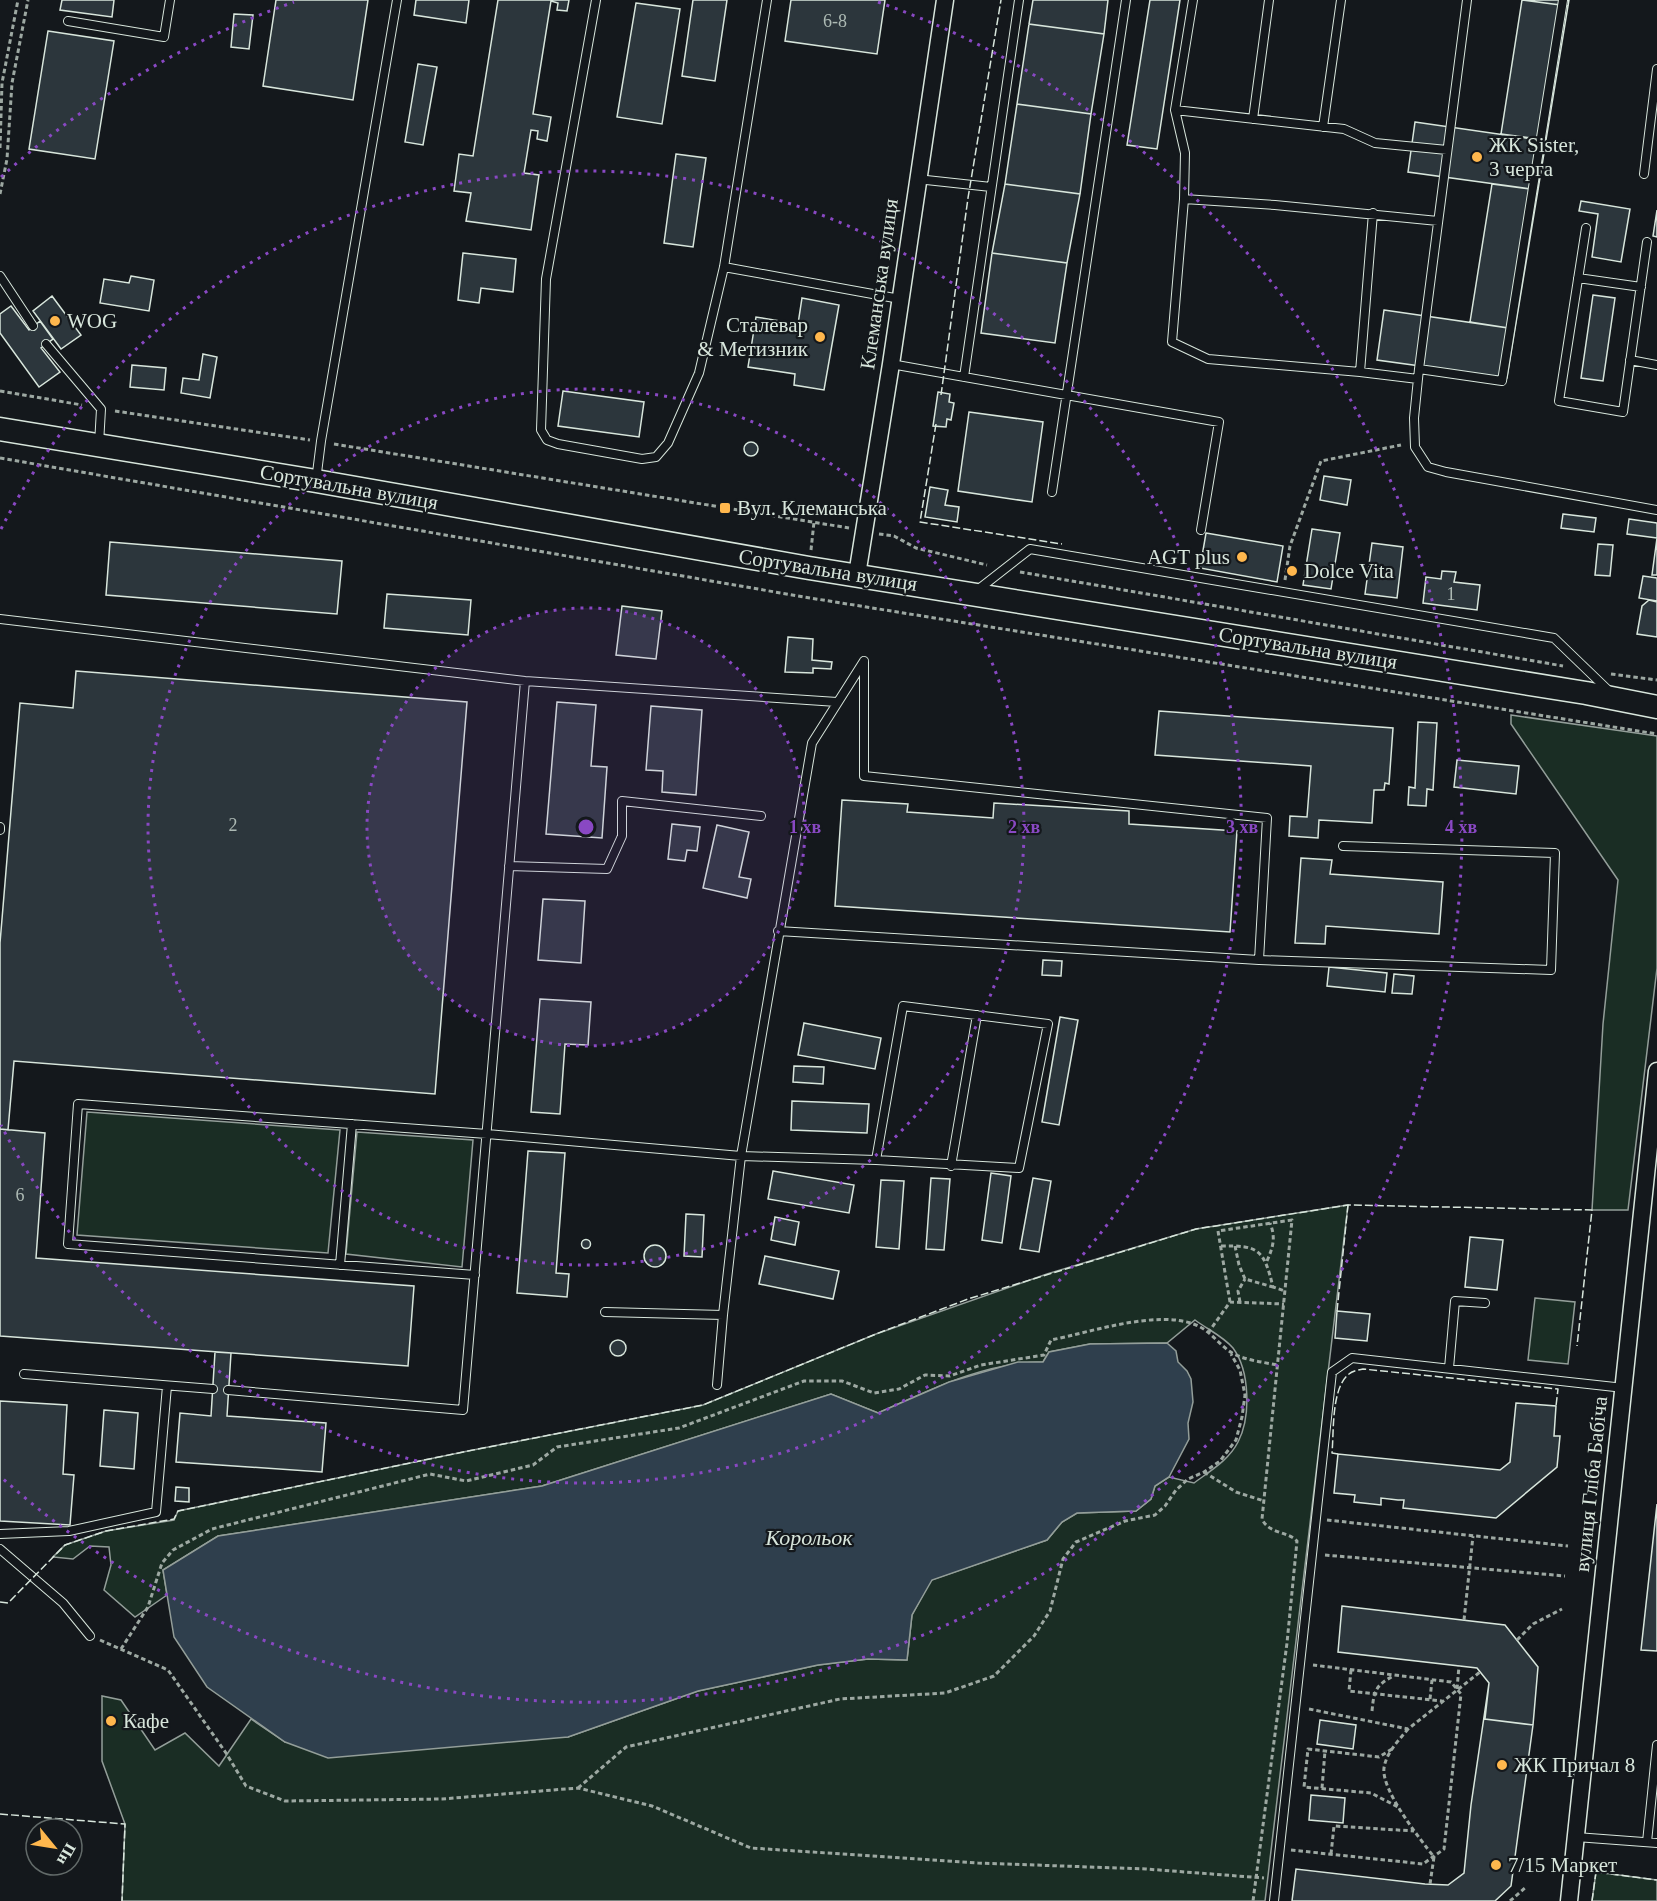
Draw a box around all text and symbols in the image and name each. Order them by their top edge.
house number: 6-8 [823,11,847,31]
place label: ЖК Sister, 3 черга [1489,133,1579,181]
marker: ЖК Sister, 3 черга [1470,150,1484,164]
street label: Клеманська вулиця [855,197,903,371]
place label: WOG [67,309,117,333]
place label: Сталевар & Метизник [697,313,809,361]
marker: WOG [48,314,62,328]
marker: Сталевар & Метизник [813,330,827,344]
street label: Сортувальна вулиця [258,460,440,515]
place label: Вул. Клеманська [737,496,888,520]
marker: Вул. Клеманська [718,501,732,515]
street label: Сортувальна вулиця [737,544,919,596]
place label: AGT plus [1147,545,1230,569]
marker: AGT plus [1235,550,1249,564]
place label: Dolce Vita [1304,559,1395,583]
marker: Dolce Vita [1285,564,1299,578]
house number: 1 [1447,584,1456,604]
street label: Сортувальна вулиця [1217,622,1399,674]
house number: 2 [229,815,238,835]
centre of rings [576,817,596,837]
text: 1 хв [789,817,821,837]
text: 2 хв [1008,817,1040,837]
text: 3 хв [1226,817,1258,837]
text: 4 хв [1445,817,1477,837]
house number: 6 [16,1185,25,1205]
street label: вулиця Гліба Бабіча [1570,1394,1612,1573]
water label: Корольок [764,1525,853,1550]
place label: Кафе [123,1709,169,1733]
marker: Кафе [104,1714,118,1728]
place label: ЖК Причал 8 [1514,1753,1635,1777]
marker: ЖК Причал 8 [1495,1758,1509,1772]
north arrow [24,1817,84,1877]
text: Пн [54,1841,79,1868]
place label: 7/15 Маркет [1508,1853,1617,1877]
marker: 7/15 Маркет [1489,1858,1503,1872]

